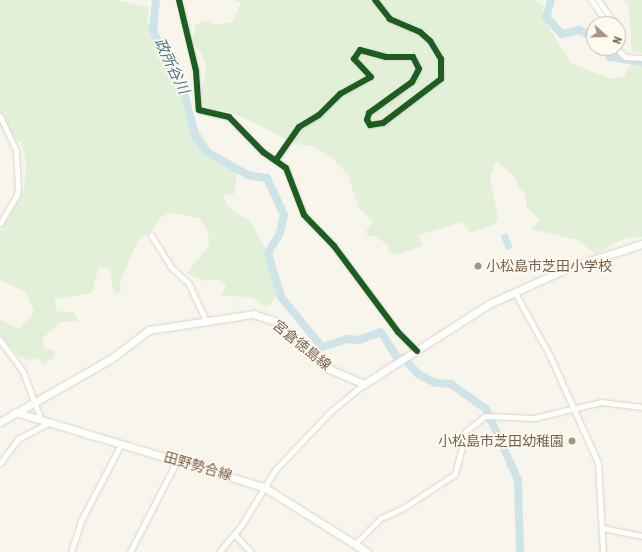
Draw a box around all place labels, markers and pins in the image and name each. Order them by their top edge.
place label: 小松島市芝田小学校 [486,258,612,274]
marker: 小松島市芝田小学校 [473,261,483,271]
place label: 小松島市芝田幼稚園 [438,433,564,449]
marker: 小松島市芝田幼稚園 [567,436,577,446]

